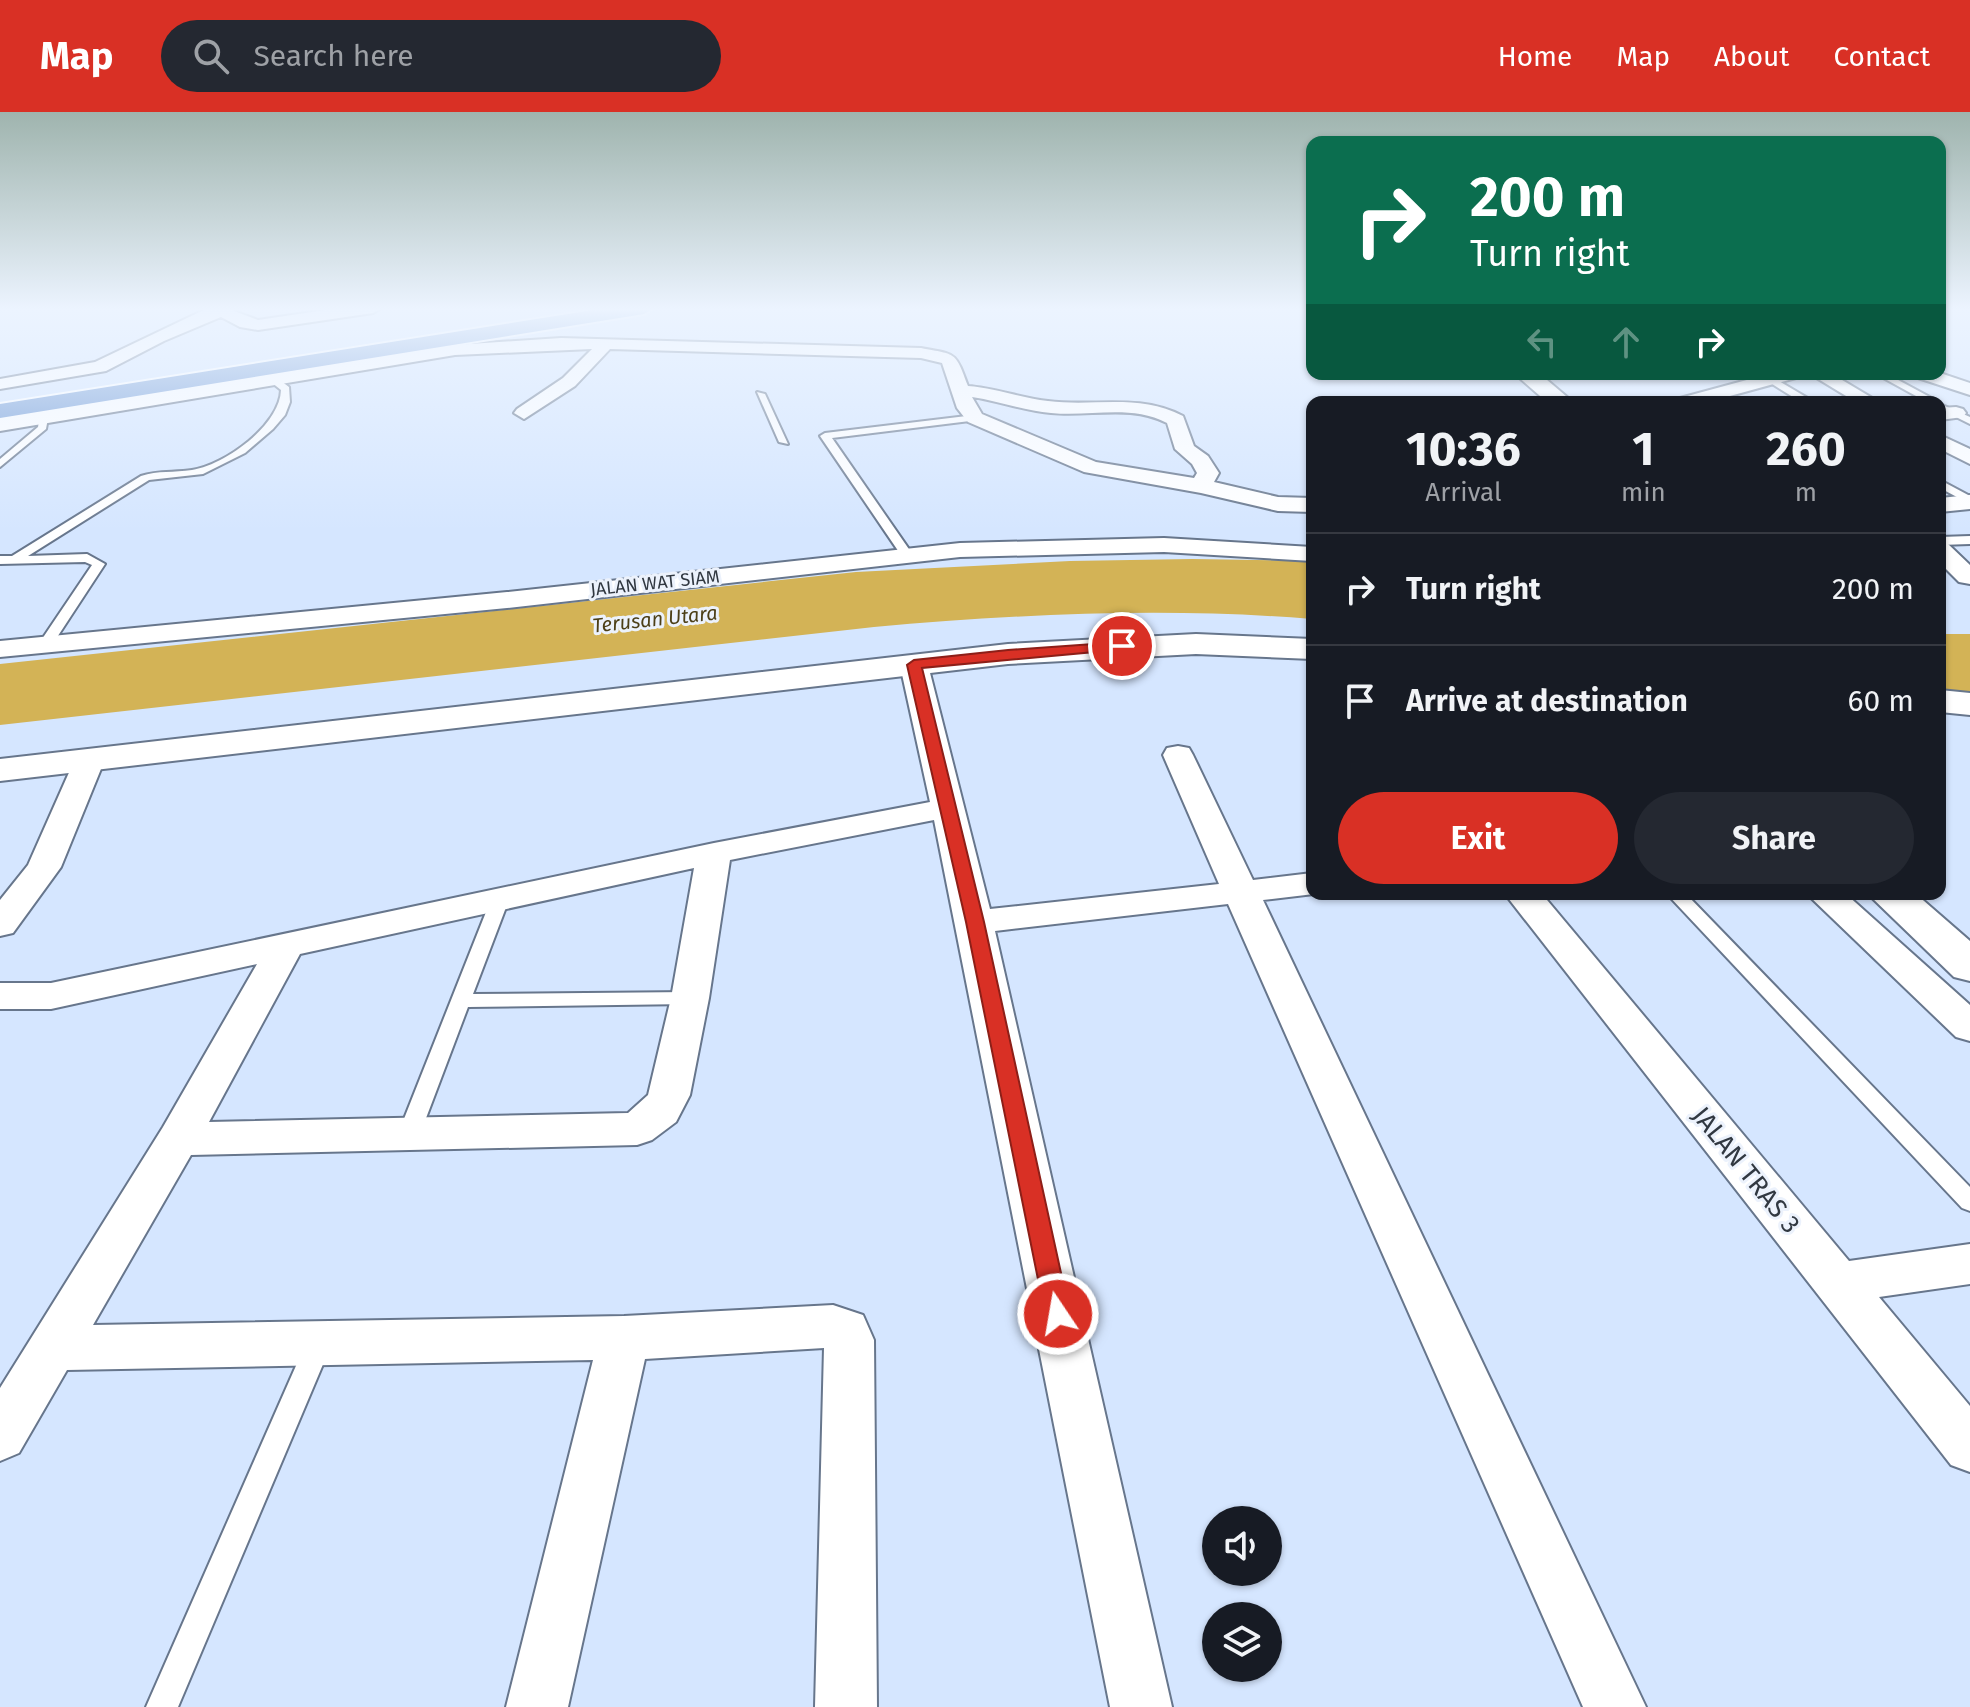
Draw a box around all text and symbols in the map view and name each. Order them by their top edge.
search box [161,20,721,92]
text: Map [40,33,113,79]
icon: search [189,34,233,78]
text: Search here [253,38,414,74]
text: Home [1498,40,1572,73]
text: Map [1616,40,1670,73]
text: About [1714,40,1789,73]
text: Contact [1833,40,1930,73]
text: 200 m [1470,164,1625,231]
icon: right [1338,168,1442,272]
text: Turn right [1470,232,1630,276]
icon: left [1520,320,1564,364]
icon: ahead [1604,320,1648,364]
icon: right [1688,320,1732,364]
text: 10:36 [1406,420,1521,478]
text: 1 [1632,420,1654,478]
text: 260 [1766,420,1846,478]
text: Arrival [1425,477,1502,508]
text: min [1621,477,1666,508]
text: m [1795,477,1817,508]
street label: JALAN WAT SIAM [589,565,721,601]
icon: right [1338,567,1382,611]
text: Turn right [1406,571,1541,607]
text: 200 m [1832,571,1914,607]
water label: Terusan Utara [591,601,719,637]
pin [1088,612,1156,680]
icon: arrive [1100,624,1144,668]
icon: arrive [1338,679,1382,723]
text: Arrive at destination [1406,683,1688,719]
text: 60 m [1848,683,1914,719]
button: Exit [1338,792,1618,884]
button: Share [1634,792,1914,884]
street label: JALAN TRAS 3 [1686,1101,1806,1239]
position arrow [1016,1272,1100,1356]
map controls [1202,1506,1282,1682]
button: sound [1202,1506,1282,1586]
button: layers [1202,1602,1282,1682]

